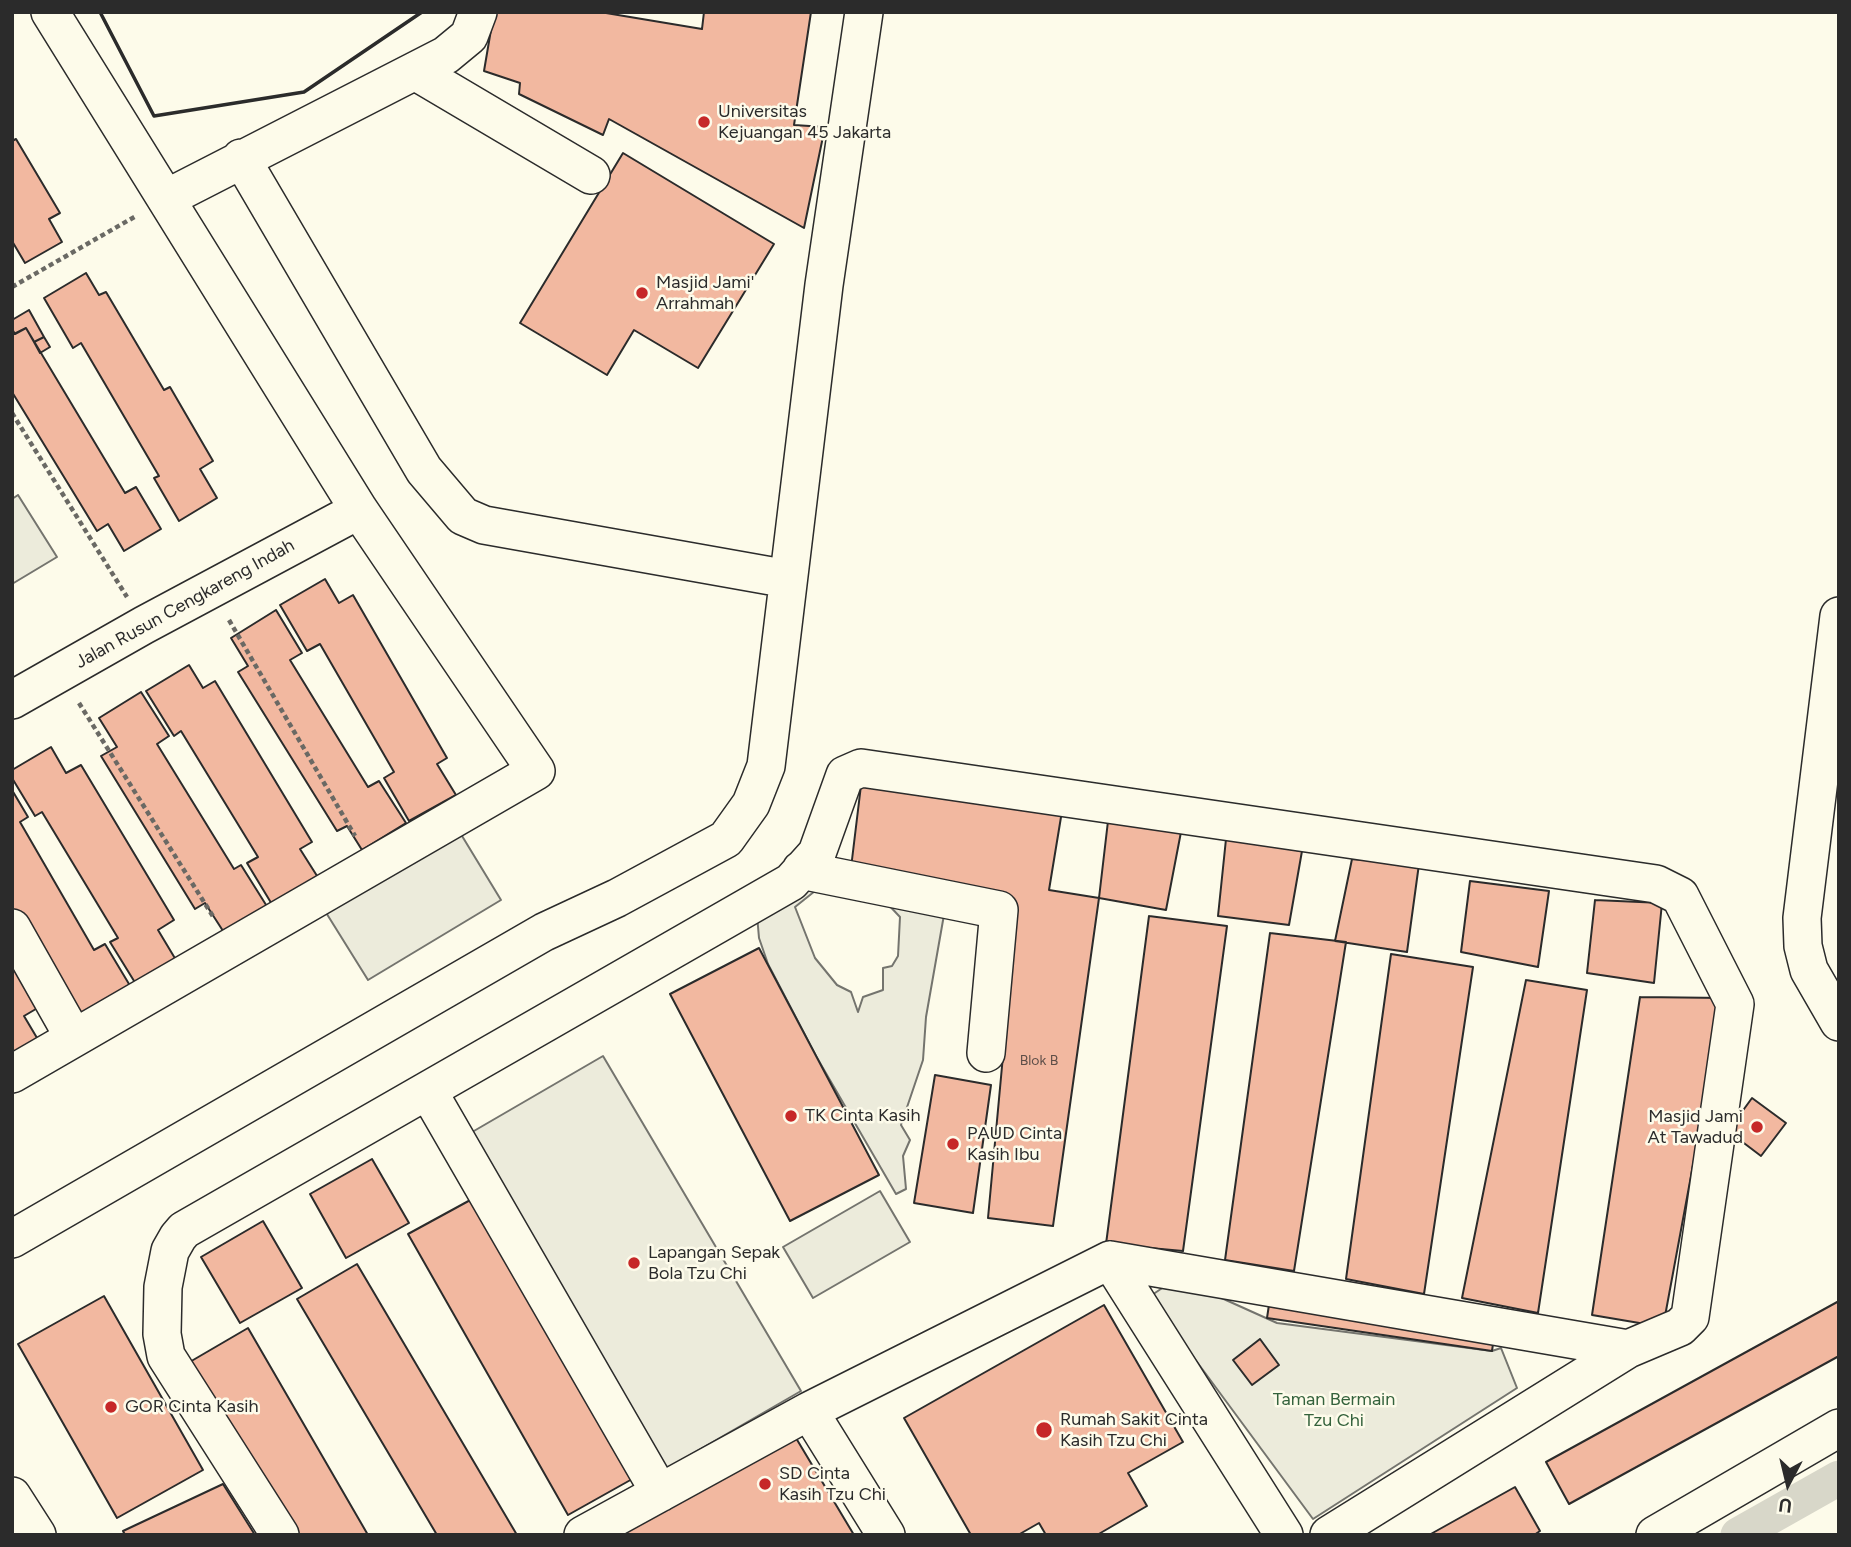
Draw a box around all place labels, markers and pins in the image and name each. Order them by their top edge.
place label: Universitas Kejuangan 45 Jakarta [718,101,891,144]
marker: Universitas Kejuangan 45 Jakarta [696,114,712,130]
place label: Masjid Jami' Arrahmah [656,272,754,314]
marker: Masjid Jami' Arrahmah [634,285,650,301]
place label: TK Cinta Kasih [805,1105,921,1127]
place label: Masjid Jami At Tawadud [1647,1106,1743,1148]
marker: TK Cinta Kasih [783,1108,799,1124]
marker: Masjid Jami At Tawadud [1749,1119,1765,1135]
place label: PAUD Cinta Kasih Ibu [967,1123,1062,1166]
marker: PAUD Cinta Kasih Ibu [945,1136,961,1152]
place label: Lapangan Sepak Bola Tzu Chi [648,1242,780,1284]
marker: Lapangan Sepak Bola Tzu Chi [626,1255,642,1271]
place label: GOR Cinta Kasih [125,1396,259,1418]
marker: GOR Cinta Kasih [103,1399,119,1415]
place label: Rumah Sakit Cinta Kasih Tzu Chi [1060,1409,1208,1452]
marker: Rumah Sakit Cinta Kasih Tzu Chi [1034,1420,1054,1440]
place label: SD Cinta Kasih Tzu Chi [779,1463,886,1506]
marker: SD Cinta Kasih Tzu Chi [757,1476,773,1492]

